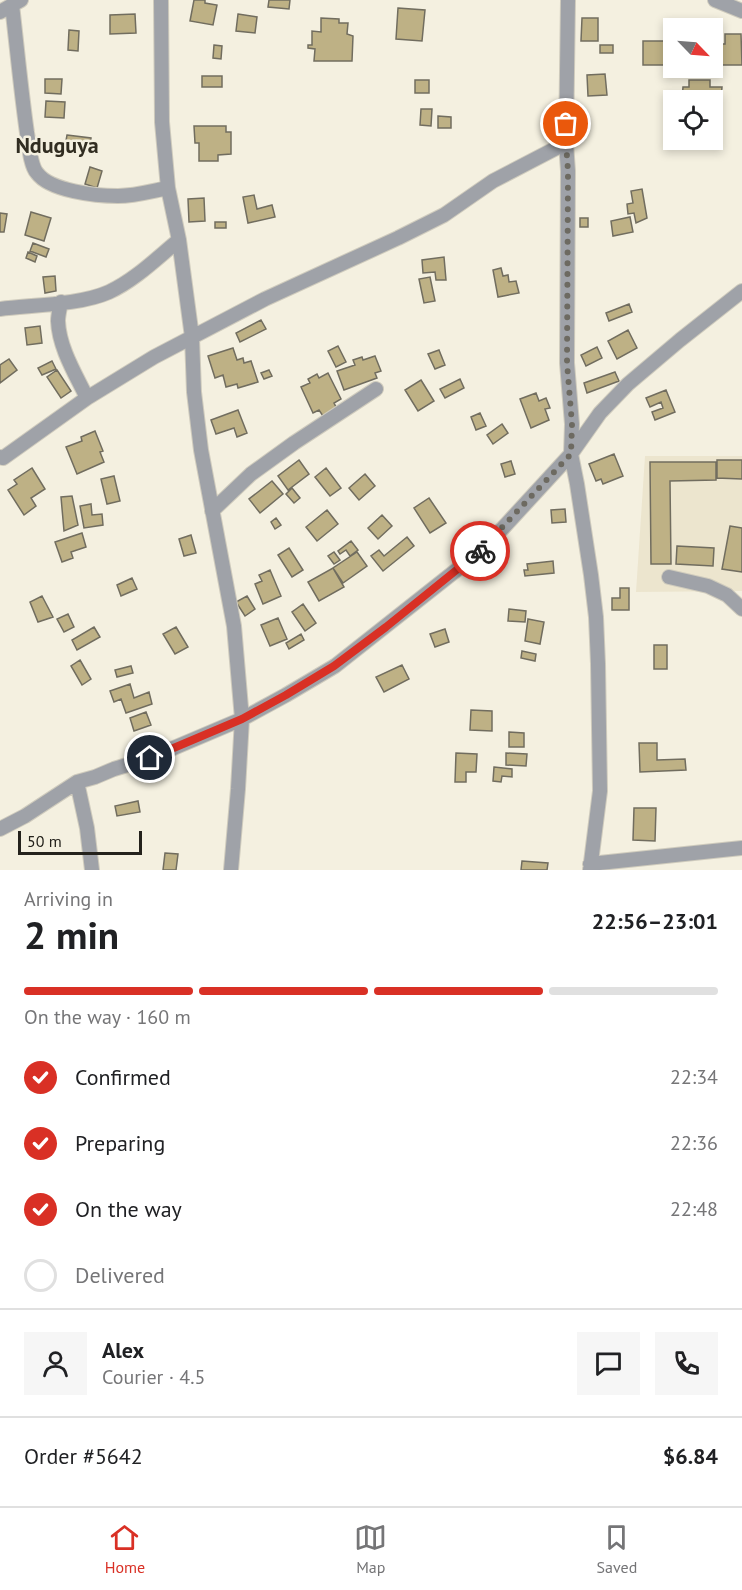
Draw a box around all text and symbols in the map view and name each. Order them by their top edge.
north arrow [663,18,723,78]
map controls [663,18,723,150]
button: locate [663,90,723,150]
pin [540,98,591,149]
icon: bag [549,107,582,140]
district label: Nduguya [15,131,99,159]
courier [450,521,510,581]
icon: bike [464,535,497,568]
pin [124,732,175,783]
icon: home [133,741,166,774]
scale bar [18,828,142,856]
text: 50 m [27,831,62,851]
text: Arriving in [24,886,113,912]
text: 22:56–23:01 [592,907,718,935]
text: 2 min [24,909,119,960]
text: On the way · 160 m [24,1004,191,1030]
icon: check [24,1061,57,1094]
text: Confirmed [75,1063,171,1091]
text: 22:34 [670,1064,718,1090]
icon: check [24,1127,57,1160]
text: Preparing [75,1129,165,1157]
text: 22:36 [670,1130,718,1156]
icon: check [24,1193,57,1226]
text: On the way [75,1195,182,1223]
text: 22:48 [670,1196,718,1222]
text: Delivered [75,1261,165,1289]
button: person [24,1332,87,1395]
button: chat [577,1332,640,1395]
button: phone [655,1332,718,1395]
text: Alex [102,1336,144,1364]
text: Courier · 4.5 [102,1364,205,1390]
text: Order #5642 [24,1442,143,1470]
text: $6.84 [663,1442,718,1470]
tab: Home [105,1521,145,1577]
tab: Map [354,1521,387,1577]
tab: Saved [597,1521,637,1577]

